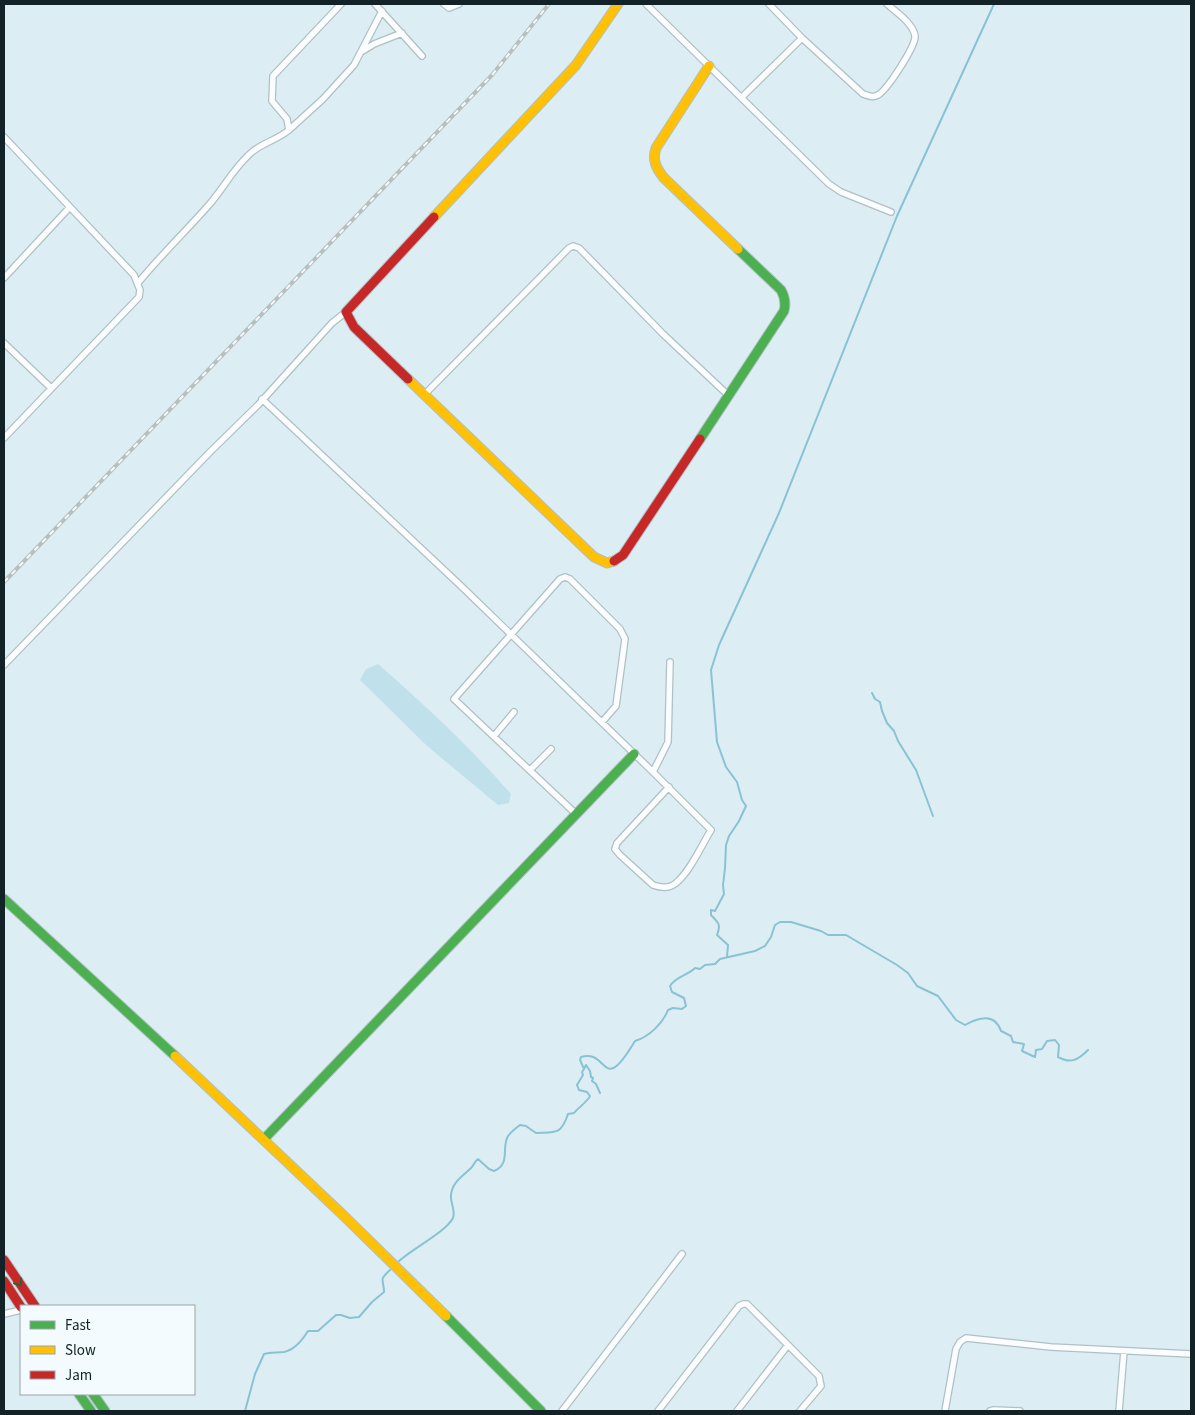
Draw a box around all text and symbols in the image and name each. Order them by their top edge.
one-way arrow [13,1277,22,1287]
legend [20,1305,195,1395]
text: Fast [65,1315,91,1336]
text: Slow [65,1340,96,1361]
text: Jam [65,1365,92,1386]

